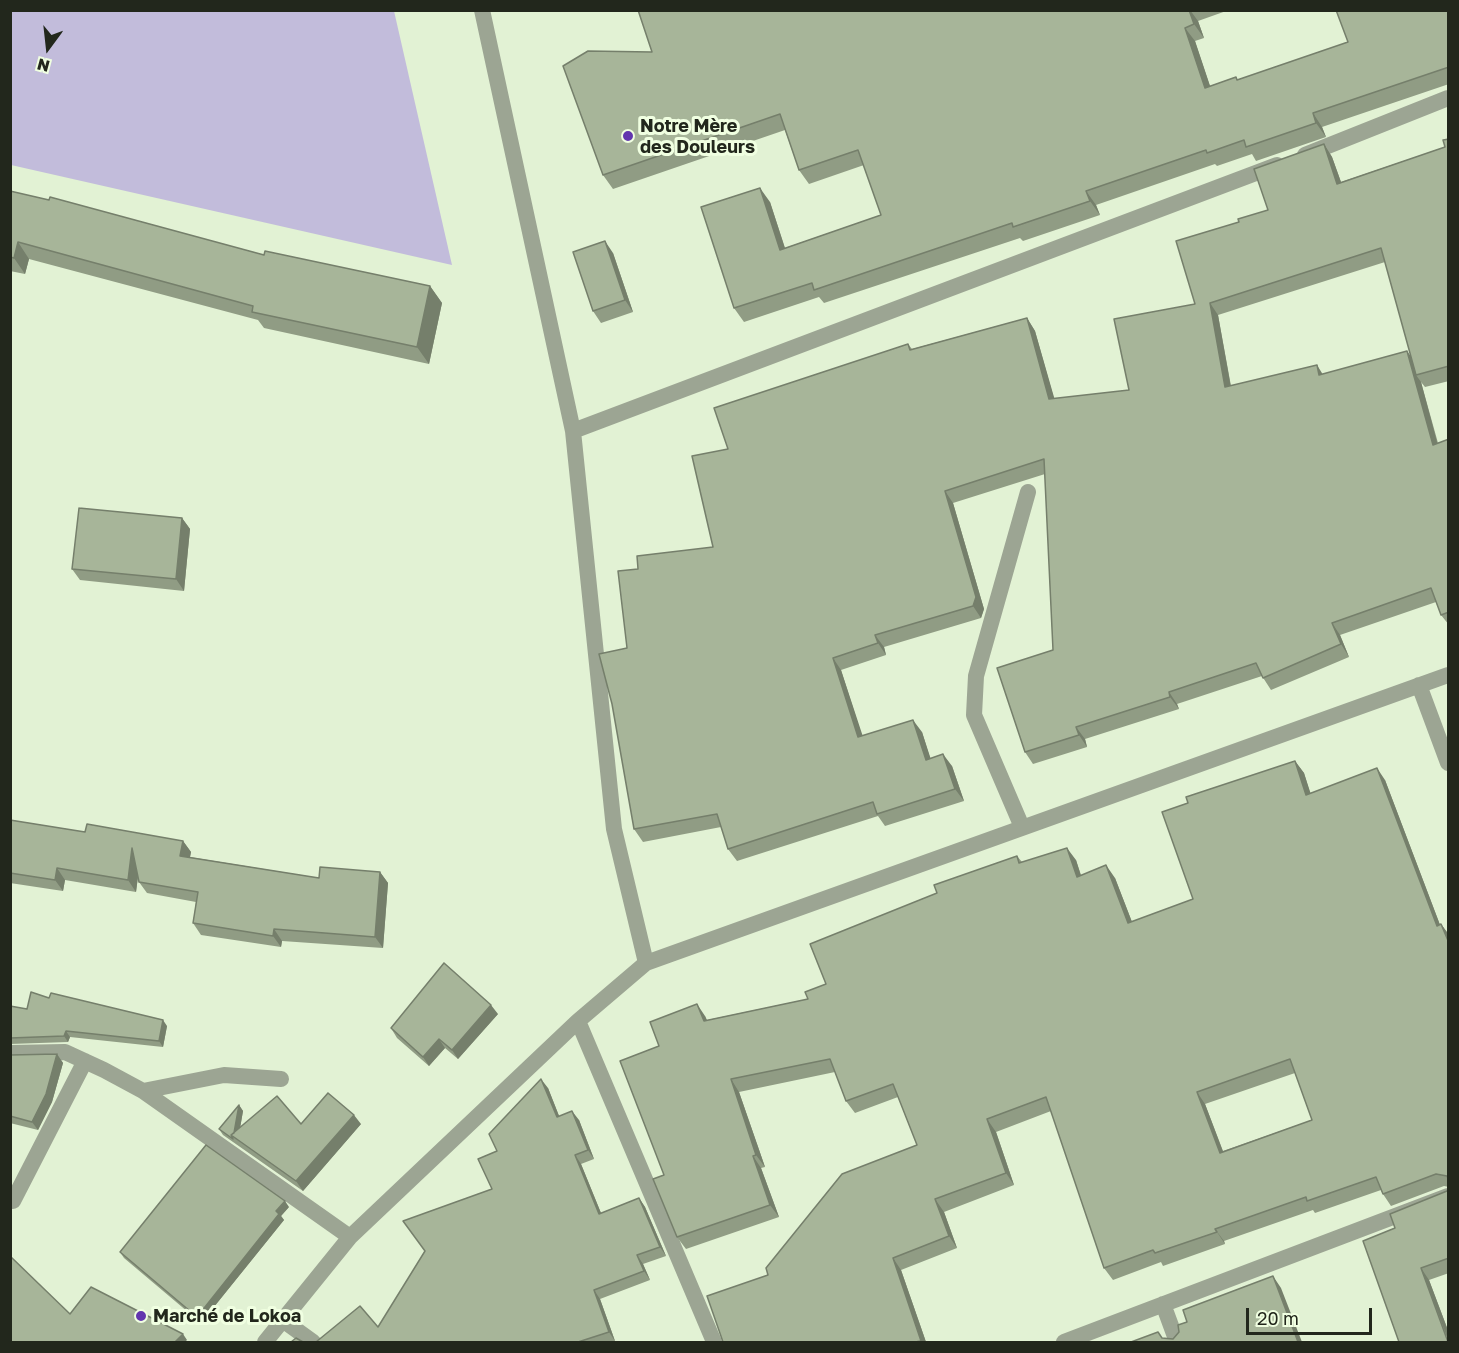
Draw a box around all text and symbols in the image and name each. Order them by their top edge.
north arrow [18,18,78,78]
text: N [35,54,52,77]
place label: Notre Mère des Douleurs [640,115,755,158]
marker: Notre Mère des Douleurs [621,129,635,143]
scale bar [1249,1296,1375,1334]
place label: Marché de Lokoa [153,1305,301,1327]
text: 20 m [1257,1307,1299,1329]
marker: Marché de Lokoa [134,1309,148,1323]

